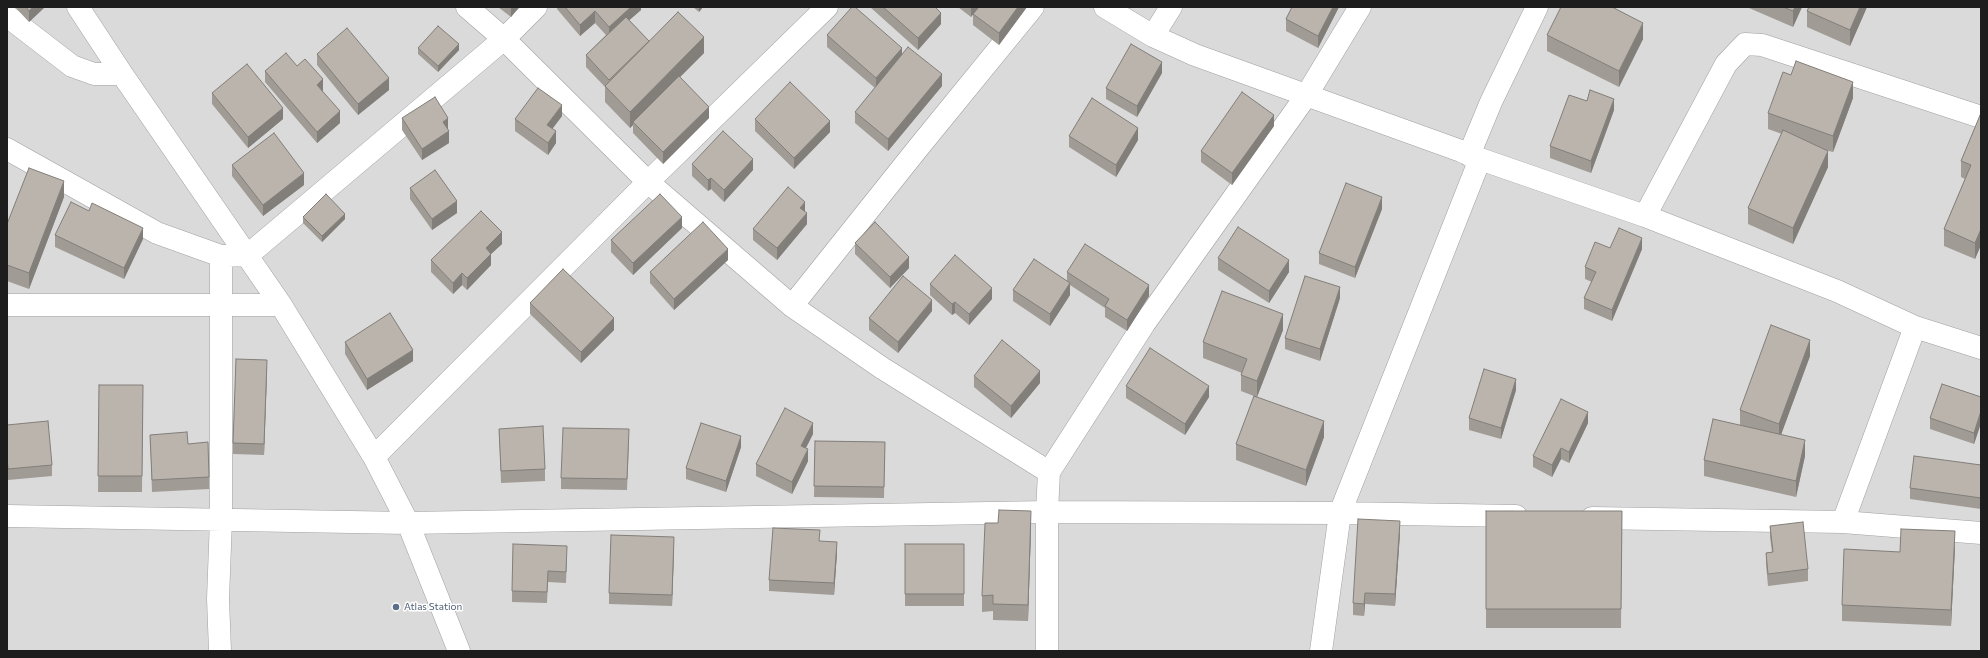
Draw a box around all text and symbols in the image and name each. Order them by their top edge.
place label: Atlas Station [404,601,462,613]
marker: Atlas Station [391,602,401,612]

